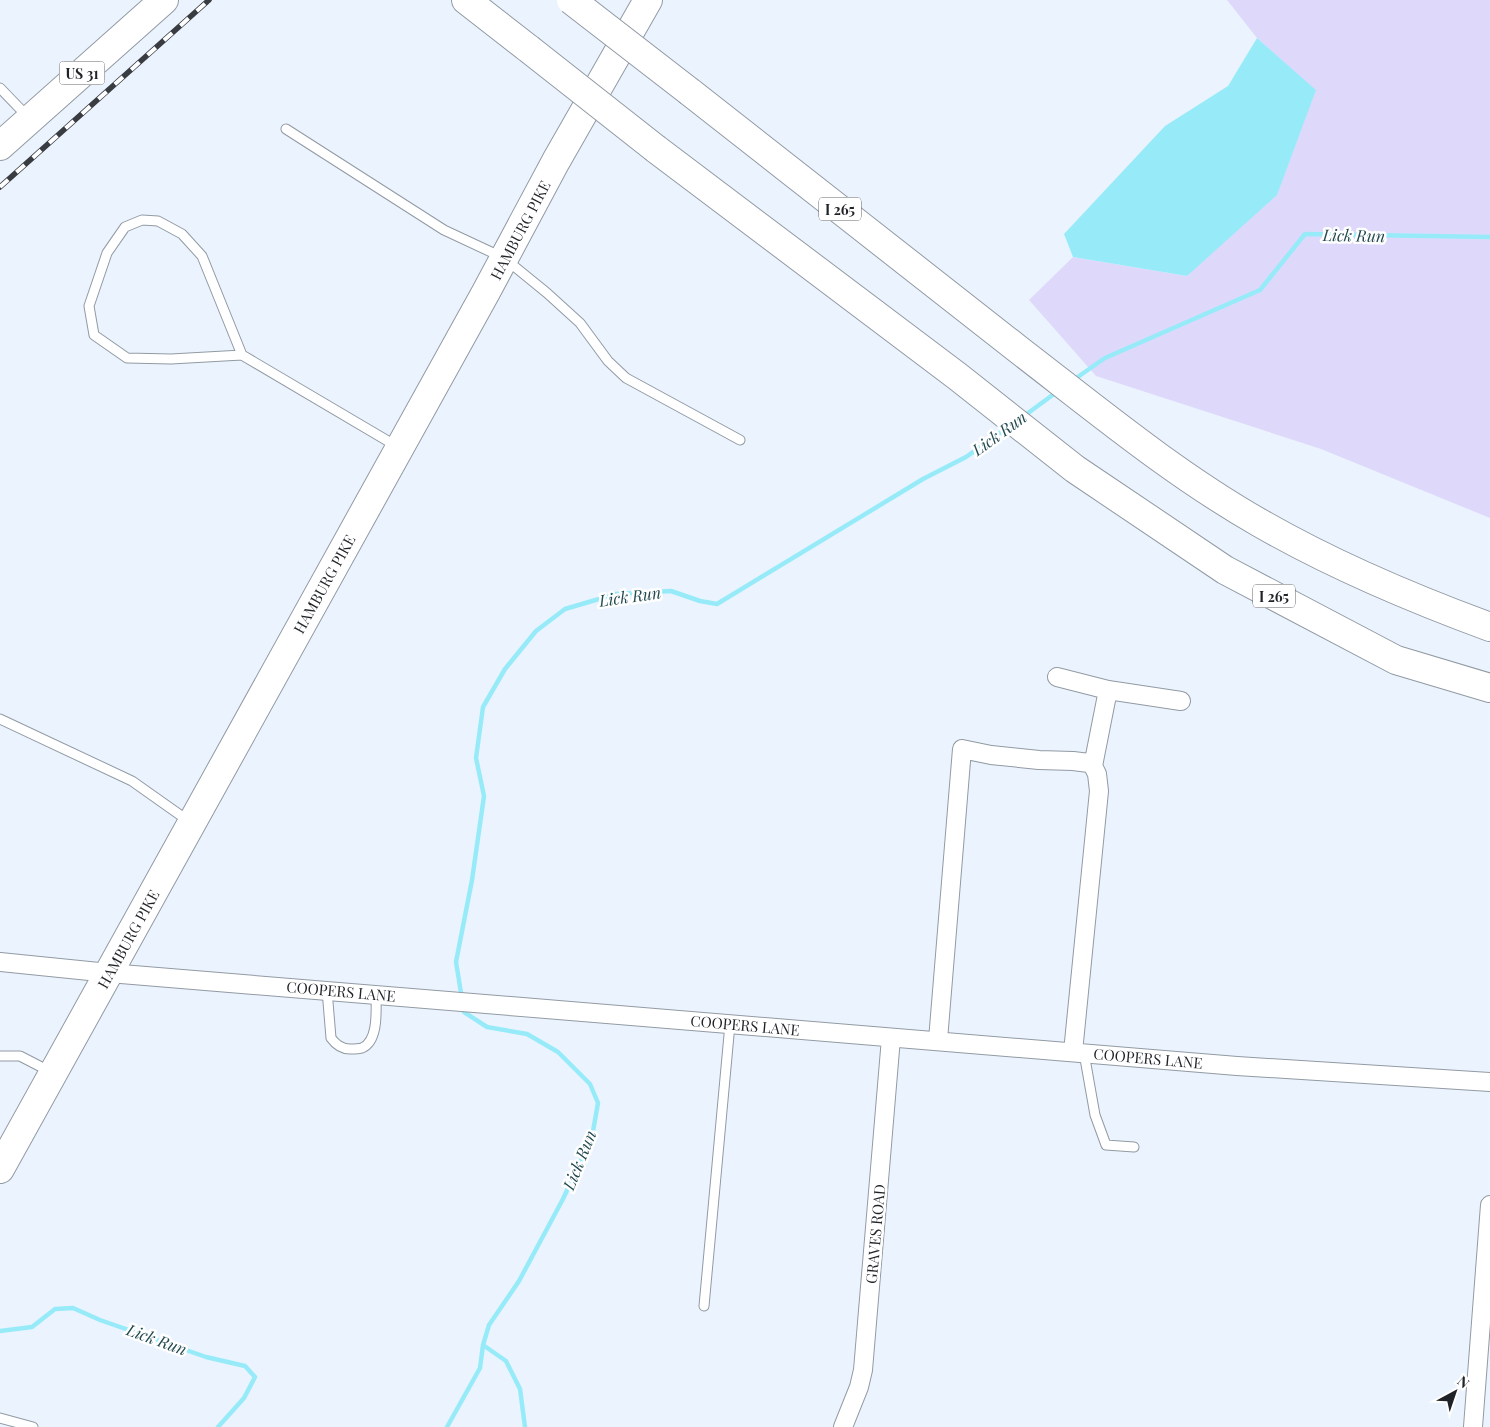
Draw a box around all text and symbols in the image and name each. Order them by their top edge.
road number: US 31 [59,62,104,84]
street label: HAMBURG PIKE [485,177,555,283]
road number: I 265 [819,198,861,220]
water label: Lick Run [1322,224,1385,246]
water label: Lick Run [967,406,1030,460]
street label: HAMBURG PIKE [289,531,359,637]
water label: Lick Run [597,581,662,611]
road number: I 265 [1253,584,1295,608]
street label: HAMBURG PIKE [93,886,163,992]
street label: COOPERS LANE [286,976,396,1006]
street label: COOPERS LANE [690,1010,800,1040]
street label: COOPERS LANE [1093,1043,1203,1073]
water label: Lick Run [557,1127,600,1194]
street label: GRAVES ROAD [861,1183,889,1285]
water label: Lick Run [123,1318,190,1360]
north arrow [1430,1367,1480,1417]
text: N [1454,1371,1474,1392]

